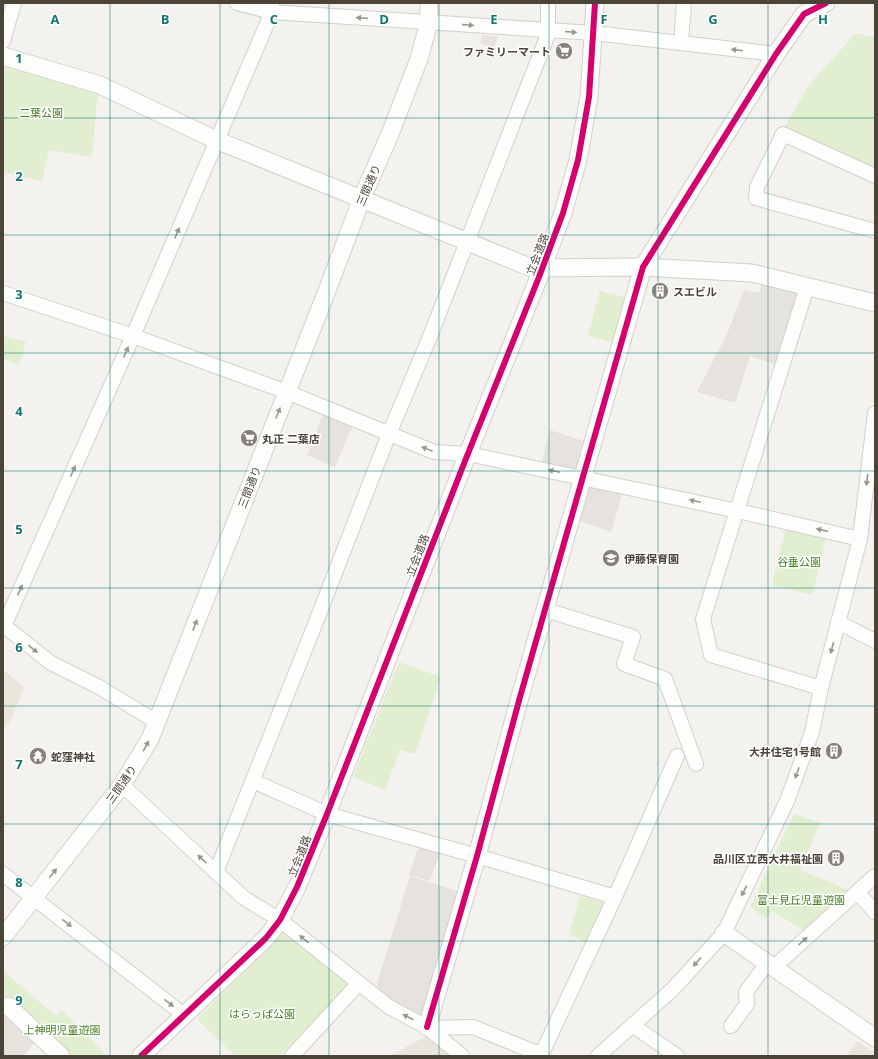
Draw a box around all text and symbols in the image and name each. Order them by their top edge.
text: A [51,10,60,28]
text: B [161,10,170,28]
text: C [270,10,278,28]
text: D [379,10,389,28]
text: E [490,10,498,28]
text: F [600,10,608,28]
text: G [708,10,718,28]
text: H [818,10,828,28]
one-way arrow [356,15,368,22]
one-way arrow [462,21,474,28]
one-way arrow [565,28,577,35]
supermarket icon: ファミリーマート [554,41,574,61]
place label: ファミリーマート [463,44,551,59]
one-way arrow [731,47,744,53]
text: 1 [15,49,23,67]
park label: 二葉公園 [19,105,63,120]
street label: 三間通り [353,162,383,208]
text: 2 [15,167,23,185]
one-way arrow [174,227,180,238]
street label: 立会道路 [522,231,552,277]
building icon: スエビル [650,281,670,301]
place label: スエビル [673,284,717,299]
text: 3 [15,285,23,303]
one-way arrow [123,347,129,358]
text: 4 [15,402,23,420]
one-way arrow [276,407,282,419]
supermarket icon: 丸正 二葉店 [239,428,259,448]
place label: 丸正 二葉店 [262,431,320,446]
one-way arrow [420,445,432,451]
street label: 三間通り [234,464,264,510]
one-way arrow [70,466,76,477]
one-way arrow [548,468,560,474]
one-way arrow [864,474,870,486]
one-way arrow [689,498,701,504]
text: 5 [15,520,23,538]
one-way arrow [816,527,828,533]
street label: 立会道路 [402,532,432,578]
school or university icon: 伊藤保育園 [601,548,621,568]
place label: 伊藤保育園 [624,551,679,566]
park label: 谷垂公園 [777,554,821,569]
one-way arrow [17,584,23,596]
one-way arrow [192,620,198,631]
text: 6 [15,638,23,656]
one-way arrow [828,641,834,654]
one-way arrow [28,645,39,653]
one-way arrow [142,740,149,751]
building icon: 大井住宅1号館 [824,741,844,761]
place label: 大井住宅1号館 [749,744,821,759]
temple icon: 蛇窪神社 [28,746,48,766]
place label: 蛇窪神社 [51,749,95,764]
text: 7 [15,755,23,773]
street label: 三間通り [102,762,140,806]
one-way arrow [794,767,800,779]
street label: 立会道路 [284,833,314,879]
building icon: 品川区立西大井福祉園 [826,848,846,868]
place label: 品川区立西大井福祉園 [713,851,823,866]
one-way arrow [197,855,207,864]
one-way arrow [49,867,57,878]
text: 8 [15,873,23,891]
one-way arrow [741,885,747,897]
park label: 富士見丘児童遊園 [757,892,845,907]
one-way arrow [62,919,73,927]
one-way arrow [299,934,310,943]
one-way arrow [798,936,808,946]
one-way arrow [693,957,702,967]
text: 9 [15,991,23,1009]
one-way arrow [164,999,175,1008]
park label: はらっぱ公園 [229,1006,295,1021]
one-way arrow [402,1014,413,1020]
park label: 上神明児童遊園 [24,1022,101,1037]

